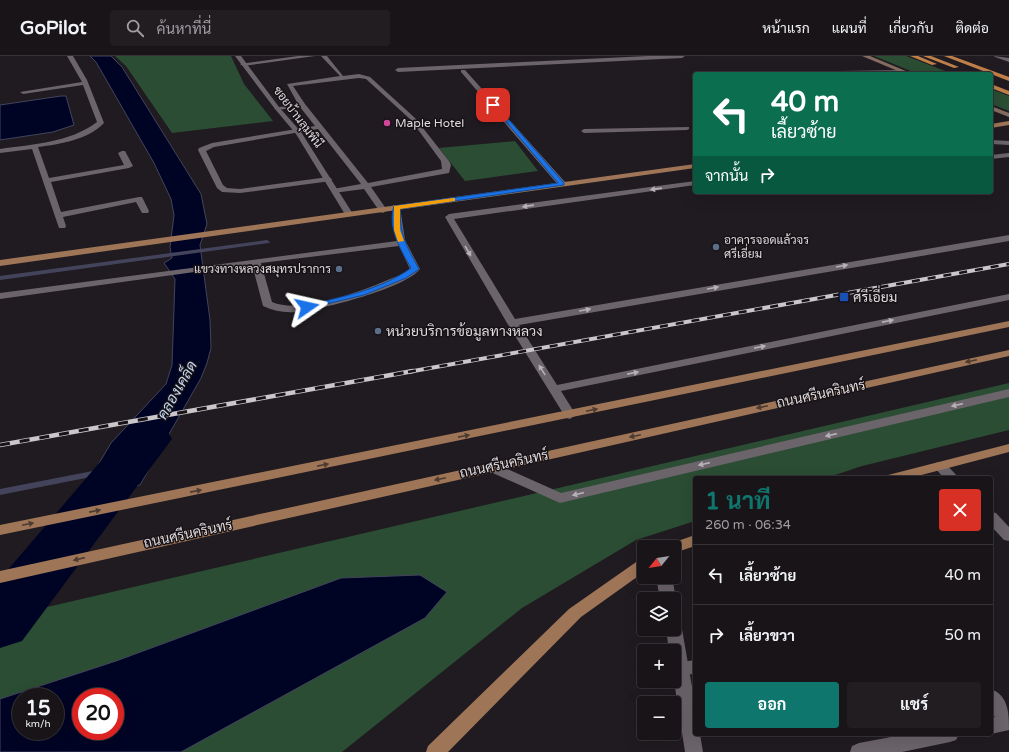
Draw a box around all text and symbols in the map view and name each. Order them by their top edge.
search box [110,10,390,46]
text: GoPilot [20,17,86,39]
icon: search [124,17,146,39]
text: ค้นหาที่นี่ [156,20,211,38]
text: หน้าแรก [762,20,810,37]
text: แผนที่ [832,20,867,37]
text: เกี่ยวกับ [889,20,933,37]
text: ติดต่อ [955,20,989,37]
street label: ซอยบ้านลุมพินี [269,83,327,152]
text: 40 m [771,85,839,119]
pin [476,88,510,122]
icon: left [705,88,757,140]
icon: arrive [482,94,504,116]
place label: Maple Hotel [395,116,464,130]
marker: Maple Hotel [382,118,392,128]
text: เลี้ยวซ้าย [771,121,837,143]
icon: right [756,164,778,186]
text: จากนั้น [705,167,748,185]
one-way arrow [650,186,662,192]
one-way arrow [522,203,534,209]
place label: อาคารจอดแล้วจร ศรีเอี่ยม [724,233,809,261]
marker: อาคารจอดแล้วจร ศรีเอี่ยม [711,242,721,252]
one-way arrow [465,245,472,257]
place label: แขวงทางหลวงสมุทรปราการ [194,262,331,278]
one-way arrow [836,263,848,269]
marker: แขวงทางหลวงสมุทรปราการ [334,264,344,274]
one-way arrow [707,285,720,291]
place label: ศรีเอี่ยม [853,285,897,306]
position arrow [286,286,328,328]
marker: ศรีเอี่ยม [838,291,850,303]
one-way arrow [579,307,591,313]
one-way arrow [881,318,894,324]
place label: หน่วยบริการข้อมูลทางหลวง [386,322,543,341]
marker: หน่วยบริการข้อมูลทางหลวง [373,326,383,336]
one-way arrow [754,343,766,349]
water label: คลองเคล็ด [151,356,201,422]
one-way arrow [965,359,977,365]
one-way arrow [538,364,545,376]
one-way arrow [627,369,639,375]
street label: ถนนศรีนครินทร์ [775,375,867,412]
one-way arrow [951,403,964,409]
one-way arrow [756,405,768,411]
one-way arrow [586,407,598,413]
one-way arrow [825,432,837,438]
one-way arrow [458,433,470,439]
one-way arrow [629,433,641,439]
street label: ถนนศรีนครินทร์ [458,445,550,482]
one-way arrow [317,461,329,467]
one-way arrow [698,462,710,468]
one-way arrow [434,476,446,482]
one-way arrow [190,487,202,493]
text: 1 นาที [705,487,770,516]
button: close [939,489,981,531]
one-way arrow [571,491,584,497]
one-way arrow [89,507,101,513]
street label: ถนนศรีนครินทร์ [142,515,234,552]
text: 260 m · 06:34 [705,517,791,533]
one-way arrow [22,521,34,527]
north arrow [637,540,681,584]
map controls [637,540,681,740]
one-way arrow [72,556,85,562]
icon: left [705,564,727,586]
text: 40 m [944,566,981,584]
text: เลี้ยวซ้าย [739,567,796,585]
button: layers [637,592,681,636]
icon: right [705,624,727,646]
text: 50 m [944,626,981,644]
text: เลี้ยวขวา [739,627,795,645]
button: + [637,644,681,688]
button: ออก [705,682,839,728]
button: แชร์ [847,682,981,728]
speed limit sign: 20 [72,688,124,740]
button: − [637,696,681,740]
text: 15 [25,697,51,721]
text: km/h [25,718,51,730]

